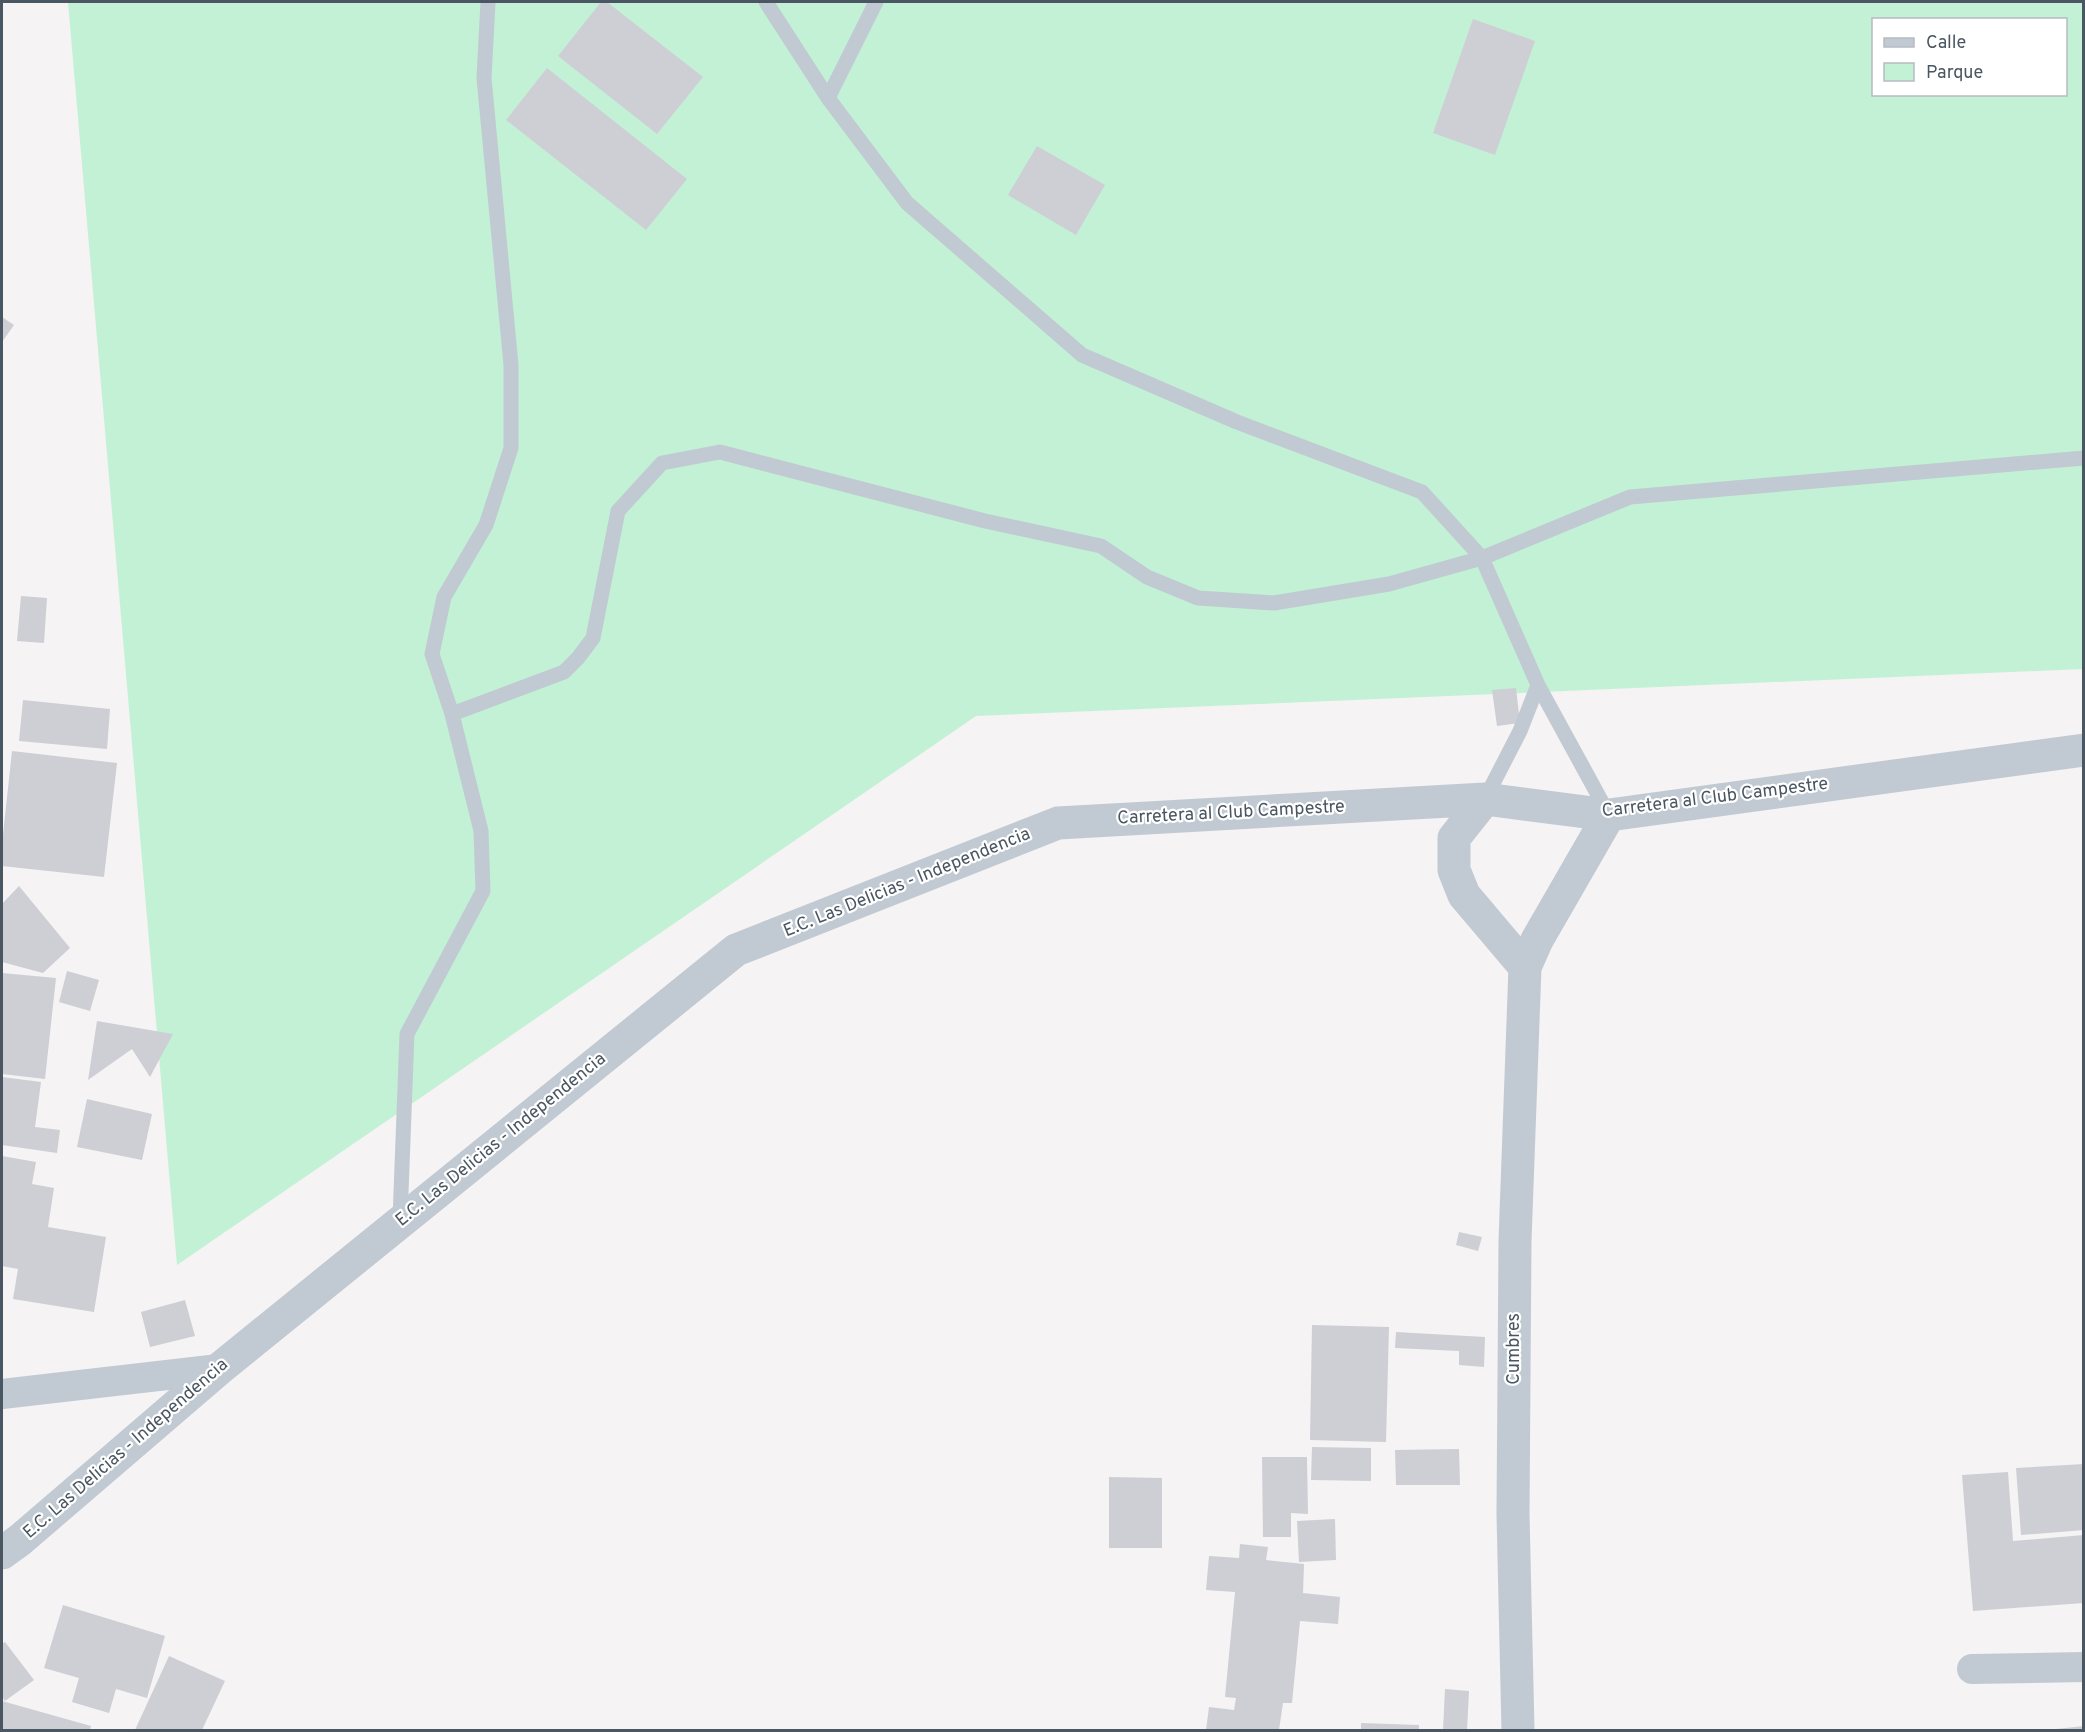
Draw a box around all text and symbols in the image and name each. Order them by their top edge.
legend [1872,18,2067,96]
text: Calle [1926,32,1966,55]
text: Parque [1926,62,1983,85]
street label: Carretera al Club Campestre [1601,773,1829,823]
street label: Carretera al Club Campestre [1117,796,1345,830]
street label: E.C. Las Delicias - Independencia [780,823,1034,943]
street label: E.C. Las Delicias - Independencia [391,1048,611,1232]
street label: Cumbres [1503,1313,1526,1385]
street label: E.C. Las Delicias - Independencia [19,1354,233,1544]

